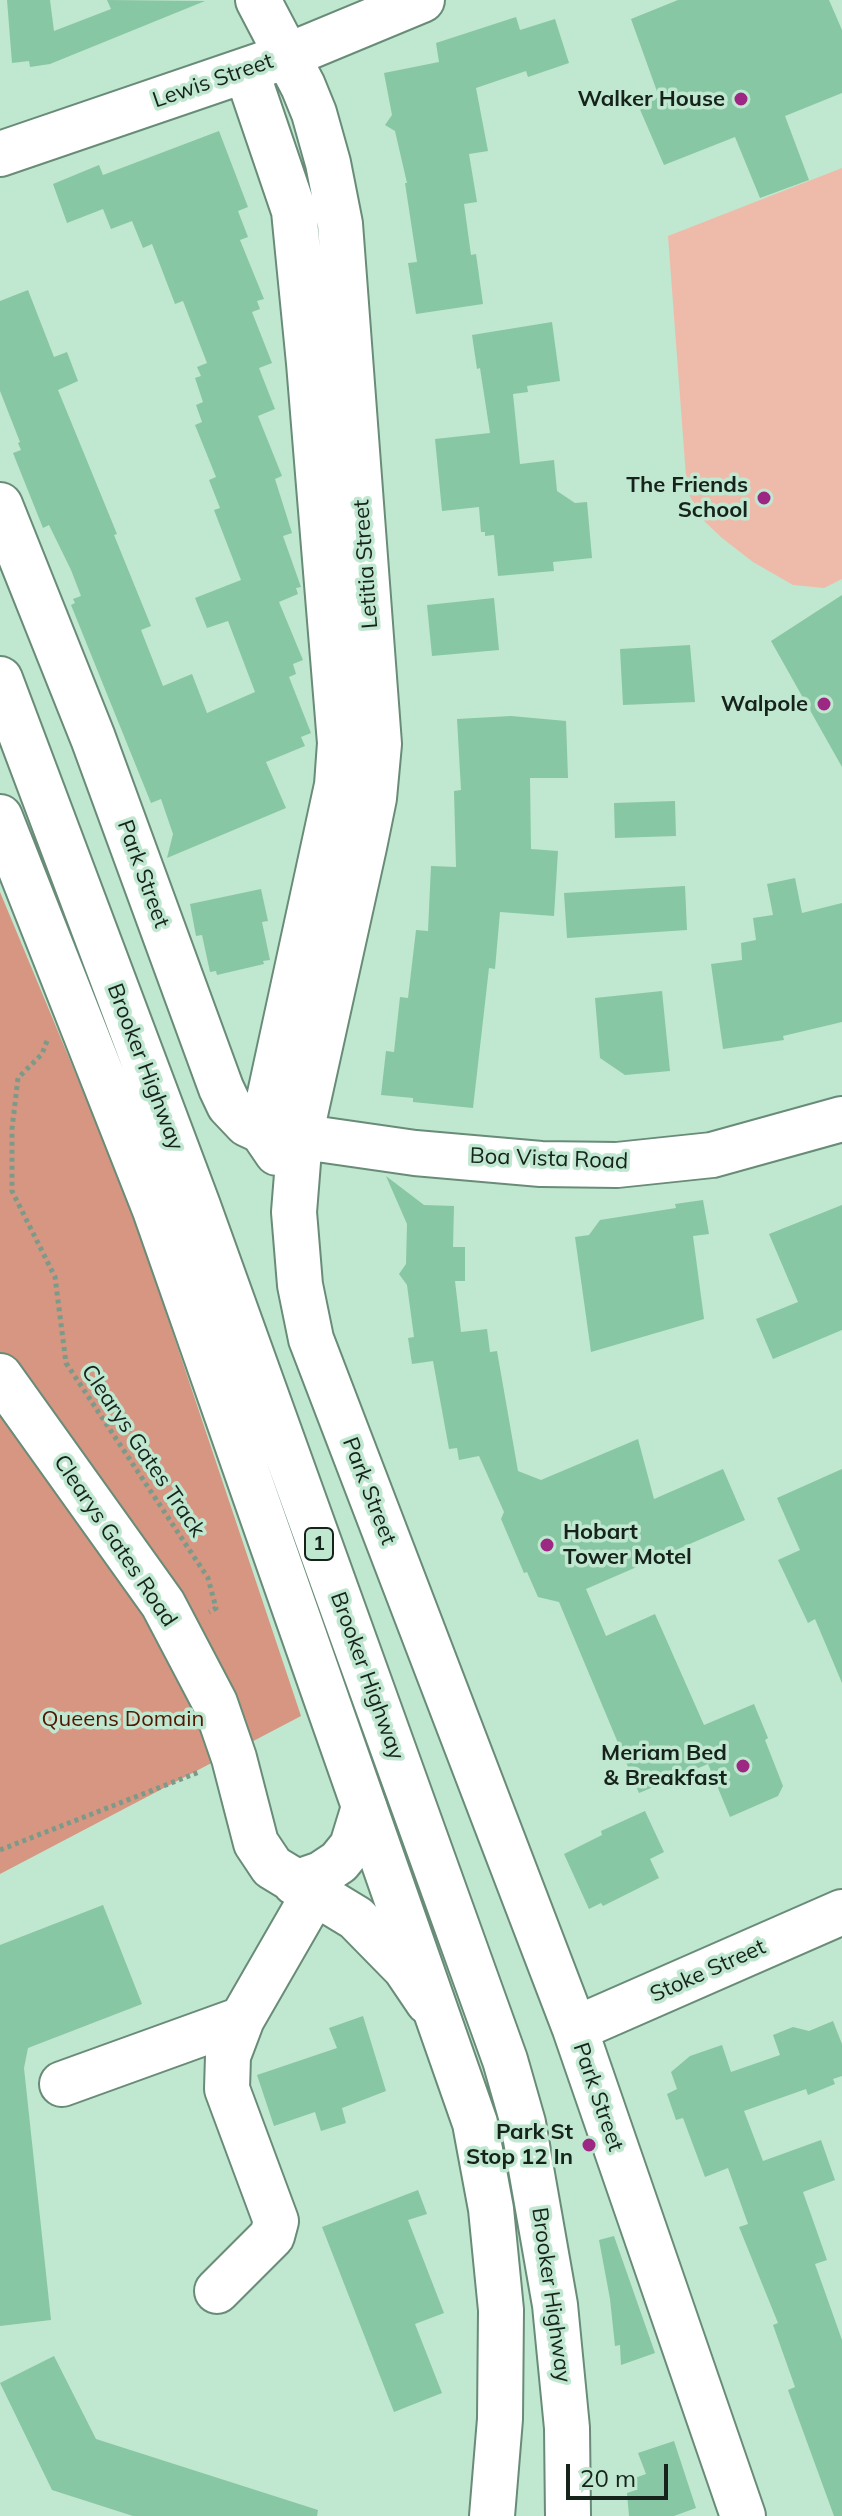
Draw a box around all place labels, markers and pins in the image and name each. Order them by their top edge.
place label: Walker House [577,86,725,112]
marker: Walker House [732,90,750,108]
place label: The Friends School [626,472,748,524]
marker: The Friends School [755,489,773,507]
place label: Walpole [721,691,808,717]
marker: Walpole [815,695,833,713]
place label: Hobart Tower Motel [563,1519,692,1570]
marker: Hobart Tower Motel [538,1536,556,1554]
place label: Meriam Bed & Breakfast [601,1740,727,1792]
marker: Meriam Bed & Breakfast [734,1757,752,1775]
place label: Park St Stop 12 In [466,2119,573,2170]
marker: Park St Stop 12 In [580,2136,598,2154]

